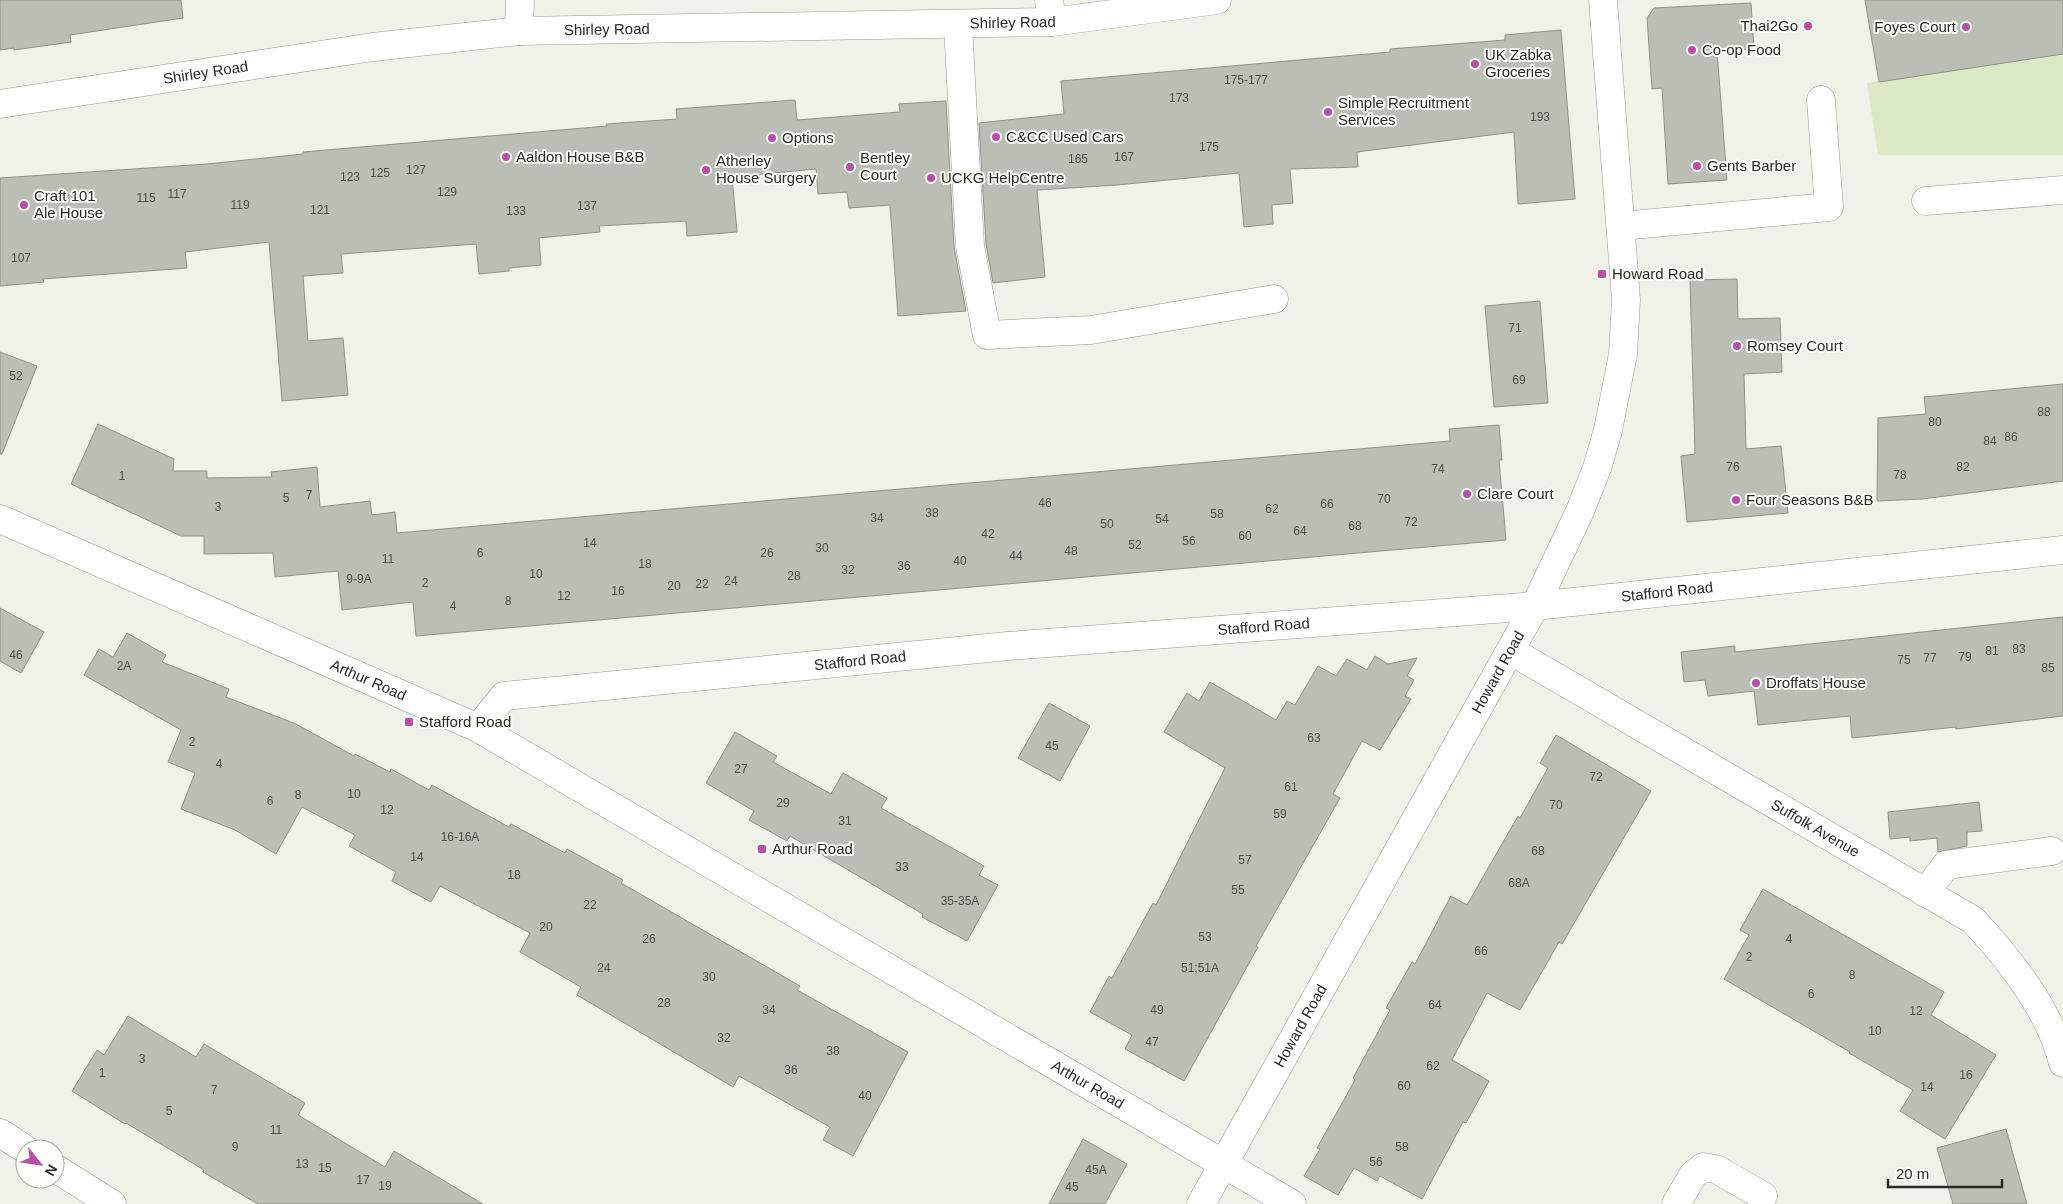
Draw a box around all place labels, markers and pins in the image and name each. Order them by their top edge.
place label: Thai2Go [1740,17,1798,34]
place label: Foyes Court [1874,18,1957,35]
marker: Thai2Go [1802,20,1814,32]
marker: Foyes Court [1960,21,1972,33]
place label: Co-op Food [1702,41,1781,58]
marker: Co-op Food [1686,44,1698,56]
place label: UK Zabka Groceries [1485,46,1552,80]
marker: UK Zabka Groceries [1469,58,1481,70]
place label: Simple Recruitment Services [1338,94,1470,128]
marker: Simple Recruitment Services [1322,106,1334,118]
place label: C&CC Used Cars [1006,128,1124,145]
place label: Options [782,129,834,146]
marker: C&CC Used Cars [990,131,1002,143]
marker: Options [766,132,778,144]
place label: Aaldon House B&B [516,148,644,165]
place label: Bentley Court [860,149,911,183]
marker: Aaldon House B&B [500,151,512,163]
place label: Atherley House Surgery [716,152,817,186]
place label: Gents Barber [1707,157,1796,174]
marker: Gents Barber [1691,160,1703,172]
marker: Bentley Court [844,161,856,173]
marker: Atherley House Surgery [700,164,712,176]
place label: UCKG HelpCentre [941,169,1064,186]
marker: UCKG HelpCentre [925,172,937,184]
place label: Craft 101 Ale House [34,187,103,221]
marker: Craft 101 Ale House [18,199,30,211]
place label: Howard Road [1612,265,1704,282]
marker: Howard Road [1596,268,1608,280]
place label: Romsey Court [1747,337,1844,354]
marker: Romsey Court [1731,340,1743,352]
place label: Clare Court [1477,485,1555,502]
marker: Clare Court [1461,488,1473,500]
place label: Four Seasons B&B [1746,491,1874,508]
marker: Four Seasons B&B [1730,494,1742,506]
place label: Droffats House [1766,674,1866,691]
marker: Droffats House [1750,677,1762,689]
place label: Stafford Road [419,713,511,730]
marker: Stafford Road [403,716,415,728]
place label: Arthur Road [772,840,853,857]
marker: Arthur Road [756,843,768,855]

